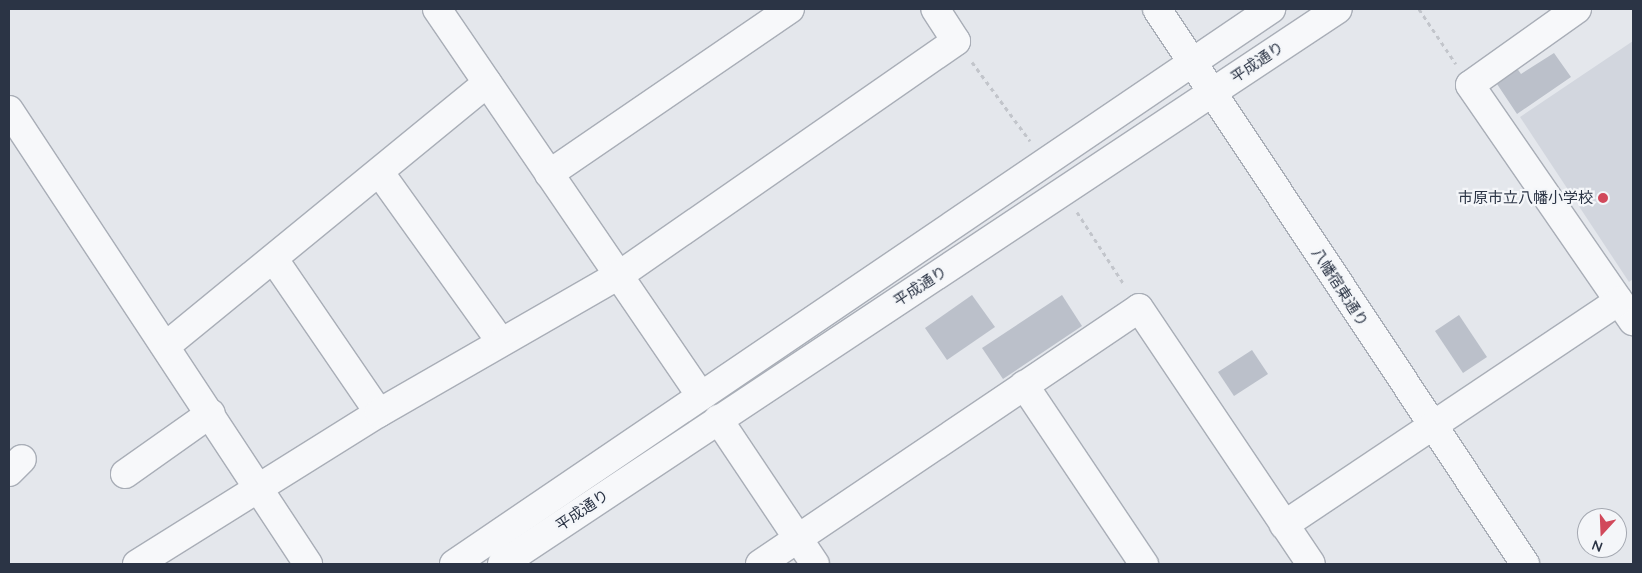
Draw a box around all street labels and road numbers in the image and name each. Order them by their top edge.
street label: 平成通り [1227,38,1287,86]
street label: 八幡宿東通り [1308,244,1372,330]
street label: 平成通り [890,262,950,310]
street label: 平成通り [552,486,612,534]

